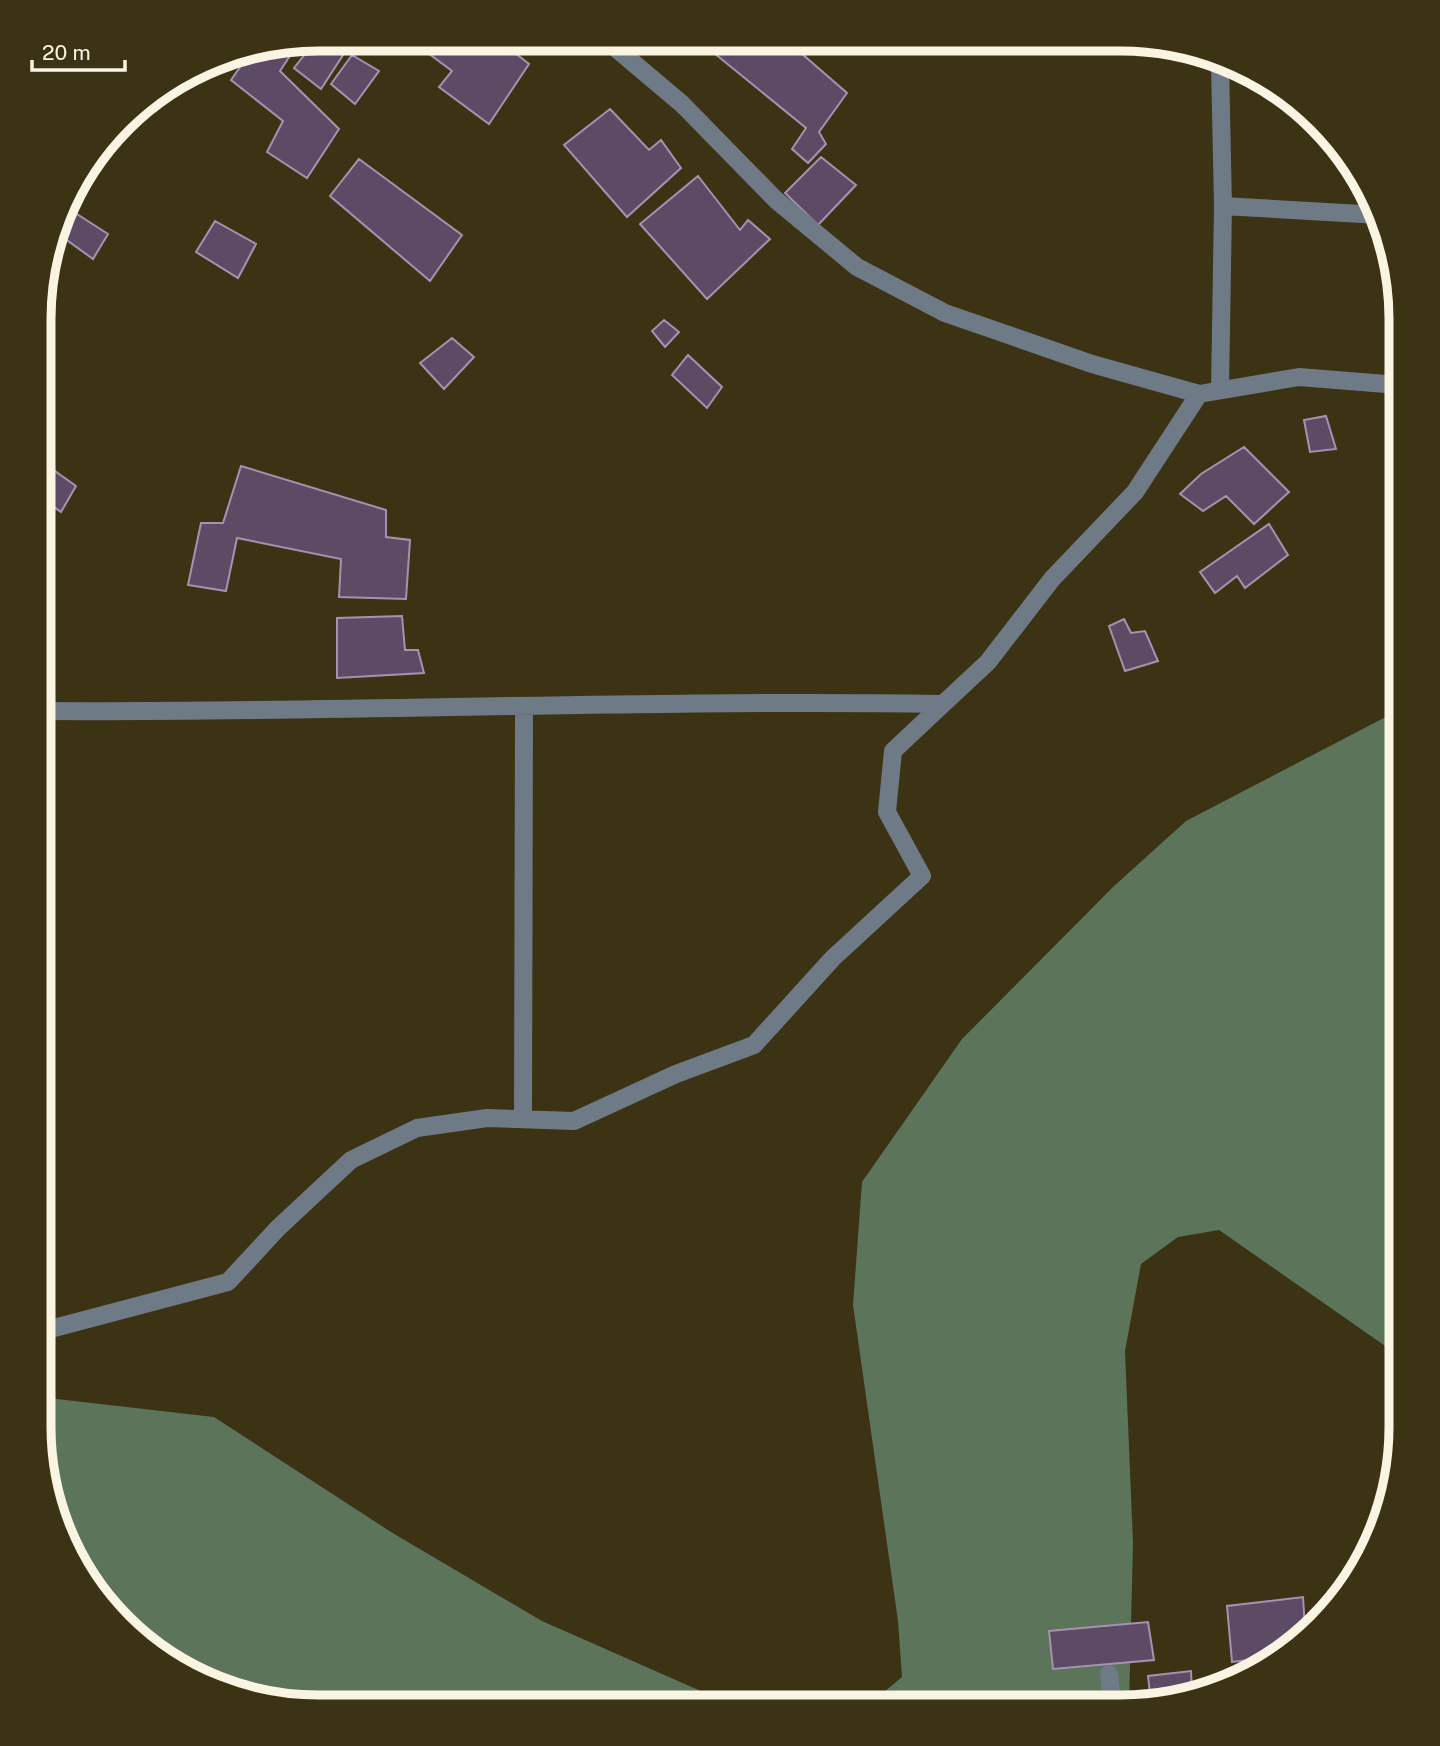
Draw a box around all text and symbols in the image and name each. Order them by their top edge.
scale bar [32,28,124,72]
text: 20 m [42,40,91,65]

